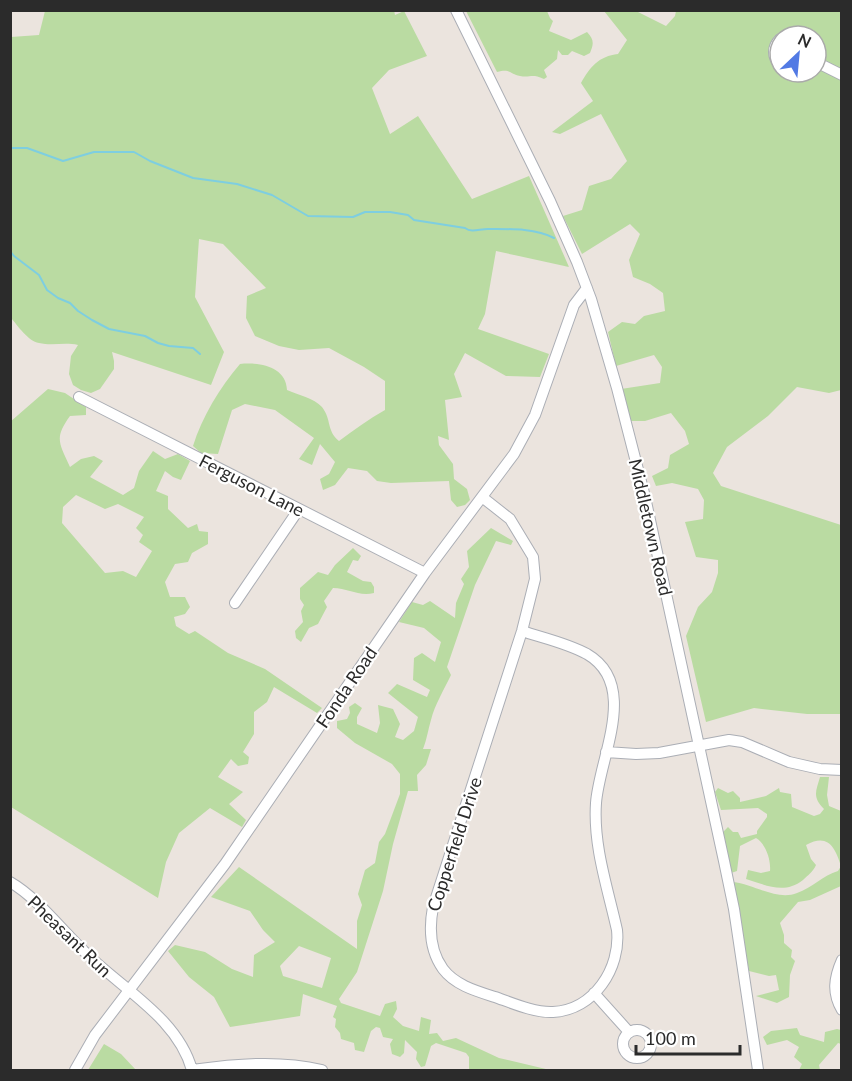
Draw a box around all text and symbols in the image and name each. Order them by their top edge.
north arrow [768,24,828,84]
text: N [795,29,814,51]
street label: Ferguson Lane [196,449,308,521]
street label: Middletown Road [625,456,677,598]
street label: Fonda Road [311,642,381,732]
street label: Copperfield Drive [422,774,486,914]
street label: Pheasant Run [24,891,116,981]
scale bar [636,1018,740,1056]
text: 100 m [645,1027,696,1049]

